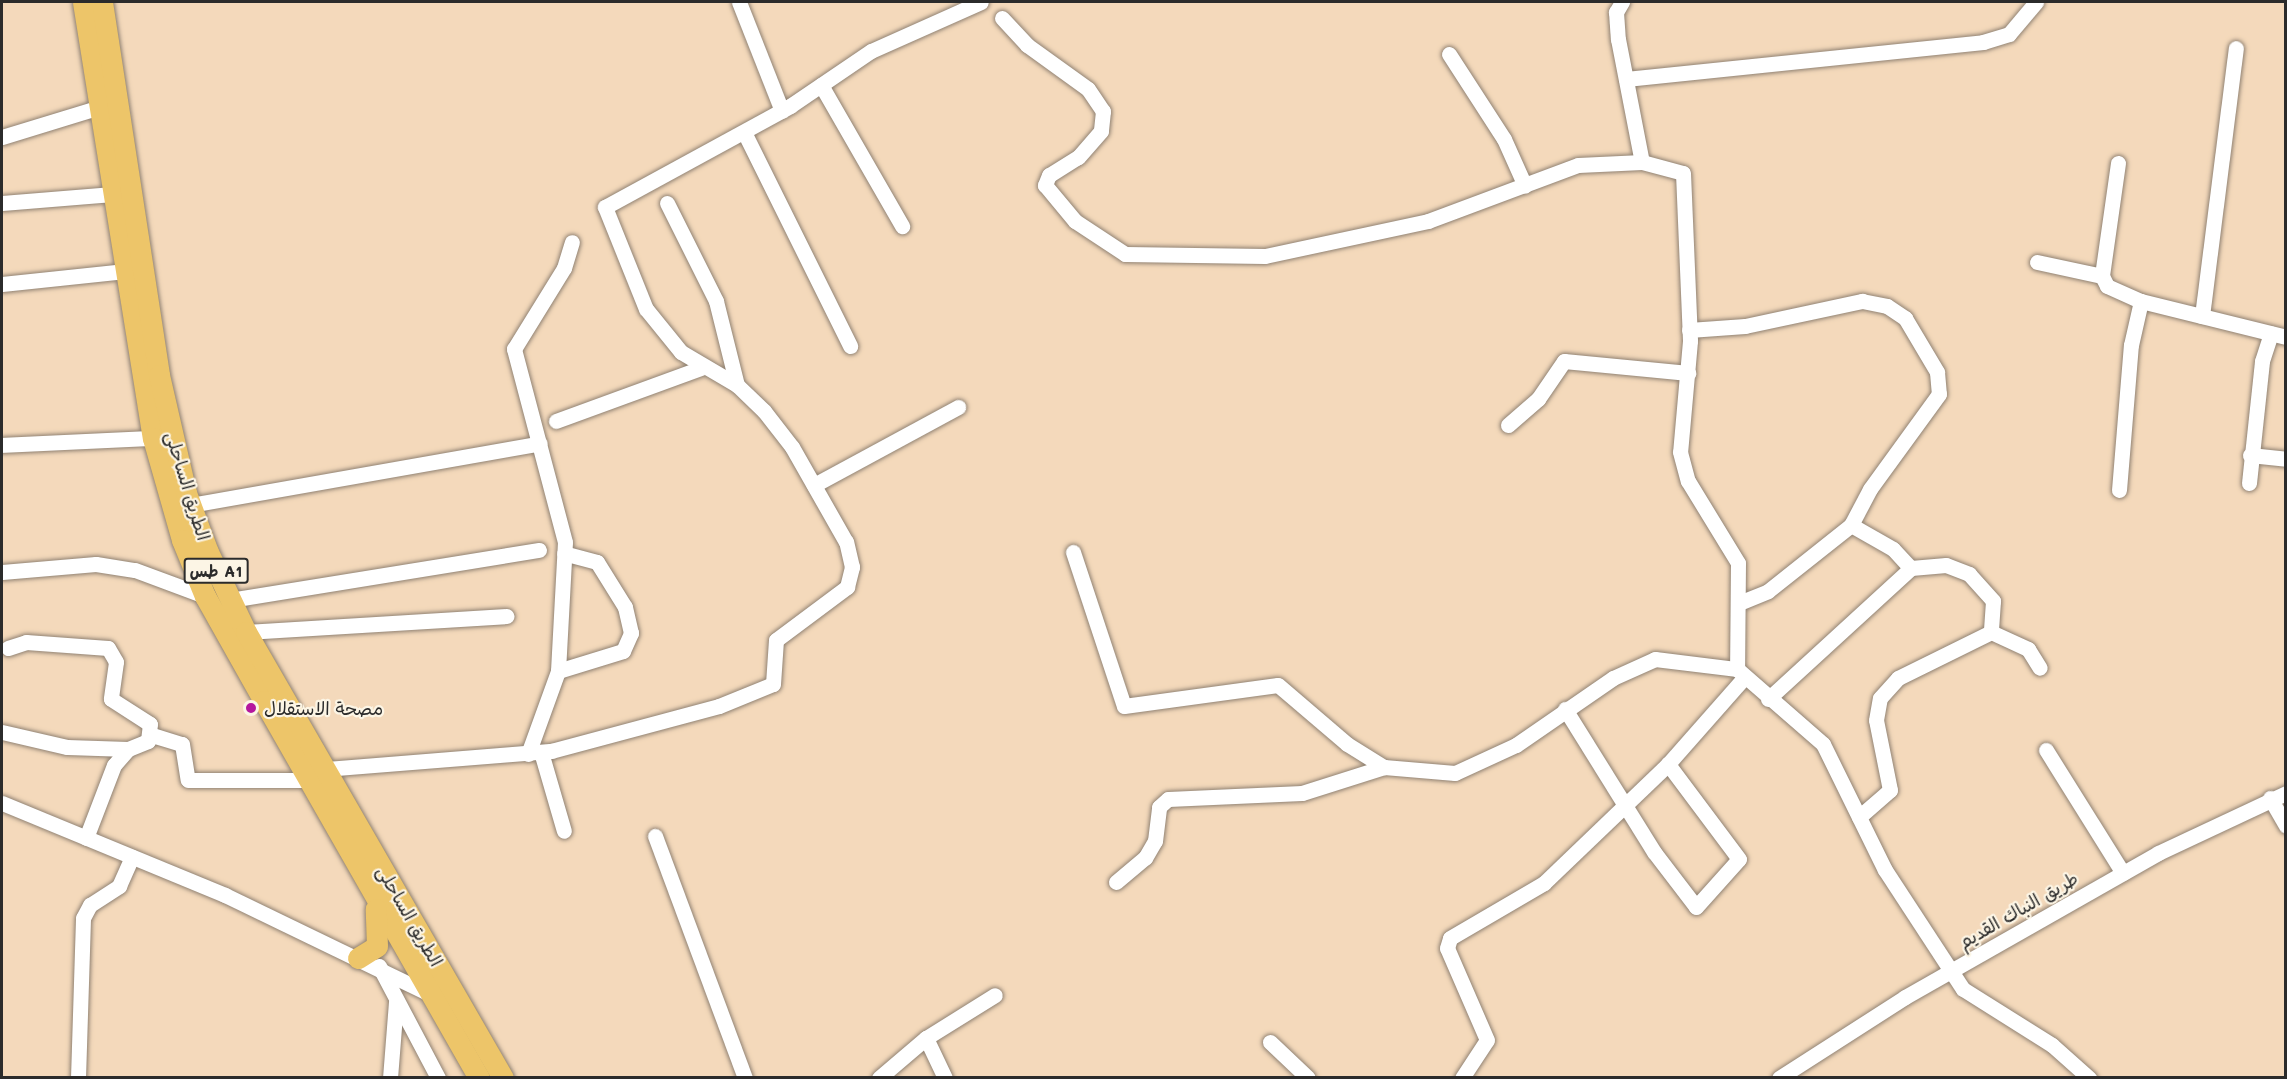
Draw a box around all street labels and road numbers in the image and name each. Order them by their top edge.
street label: الطريق الساحلى [161,429,215,543]
road number: طس A1 [183,558,249,584]
street label: الطريق الساحلى [372,862,448,970]
street label: طريق النباك القديم [1954,867,2082,953]

